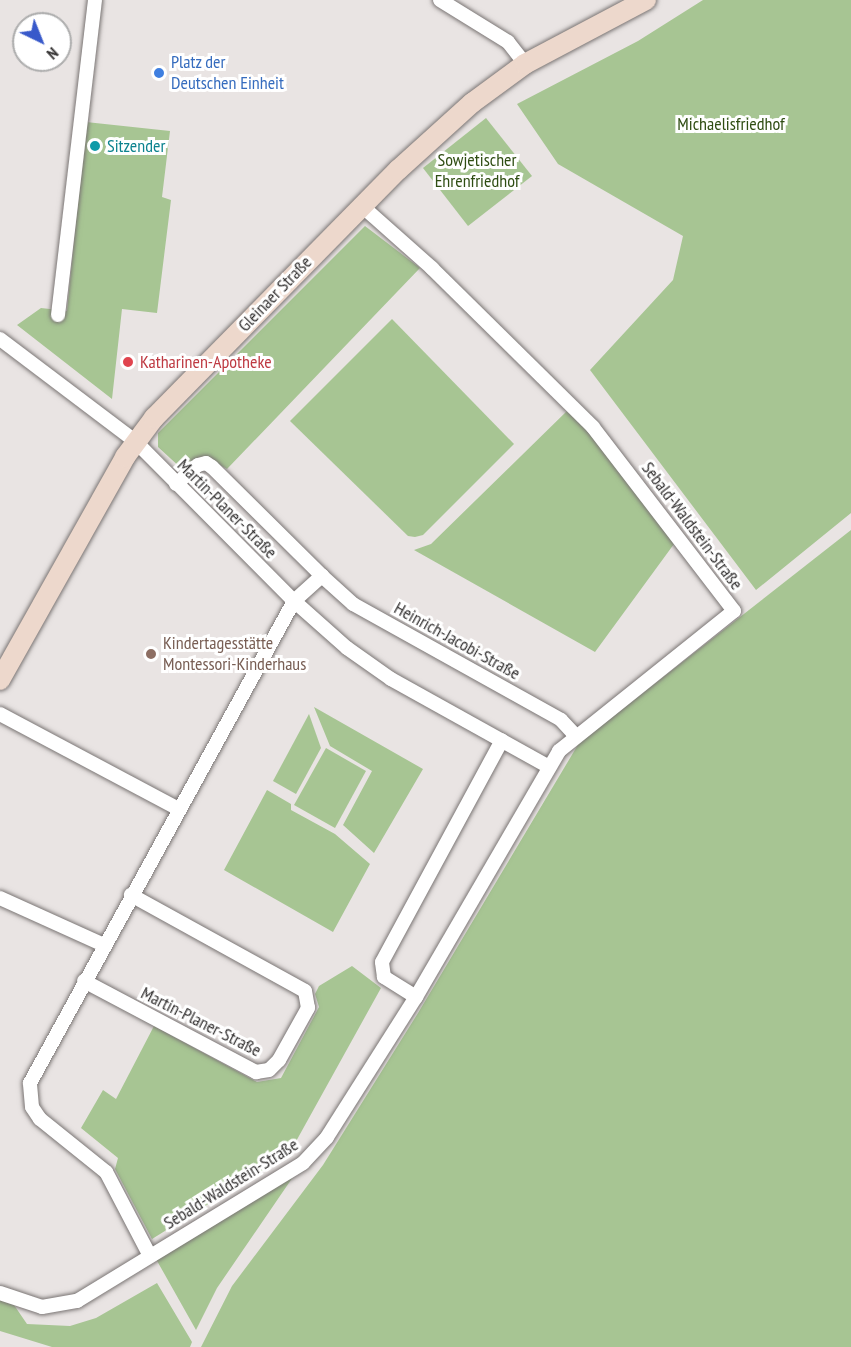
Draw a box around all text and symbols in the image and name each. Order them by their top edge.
north arrow [12,12,72,72]
text: N [43,43,63,64]
place label: Platz der Deutschen Einheit [171,52,284,94]
marker: Platz der Deutschen Einheit [152,66,166,80]
park label: Michaelisfriedhof [677,113,785,135]
place label: Sitzender [107,135,165,157]
marker: Sitzender [88,139,102,153]
park label: Sowjetischer Ehrenfriedhof [435,150,519,192]
street label: Gleinaer Straße [234,252,316,336]
place label: Katharinen-Apotheke [140,351,272,373]
marker: Katharinen-Apotheke [121,355,135,369]
street label: Martin-Planer-Straße [173,455,281,563]
street label: Sebald-Waldstein-Straße [637,458,747,594]
street label: Heinrich-Jacobi-Straße [390,597,524,685]
place label: Kindertagesstätte Montessori-Kinderhaus [163,633,306,676]
marker: Kindertagesstätte Montessori-Kinderhaus [144,647,158,661]
street label: Martin-Planer-Straße [137,982,265,1062]
street label: Sebald-Waldstein-Straße [160,1134,302,1234]

